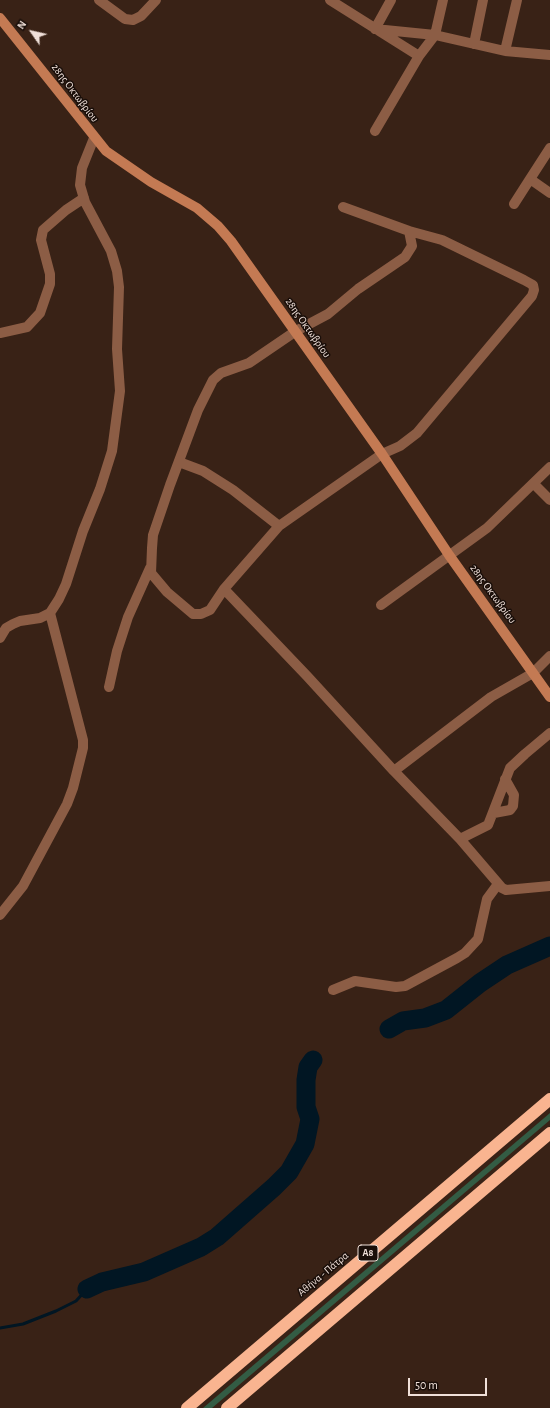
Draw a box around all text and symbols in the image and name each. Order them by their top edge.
north arrow [12,12,52,52]
text: N [15,19,28,31]
street label: 28ης Οκτωβρίου [49,61,101,125]
street label: 28ης Οκτωβρίου [283,296,333,360]
street label: 28ης Οκτωβρίου [467,562,519,626]
road number: Α8 [358,1245,378,1261]
street label: Αθήνα - Πάτρα [295,1249,351,1299]
scale bar [410,1370,489,1396]
text: 50 m [415,1379,438,1391]

